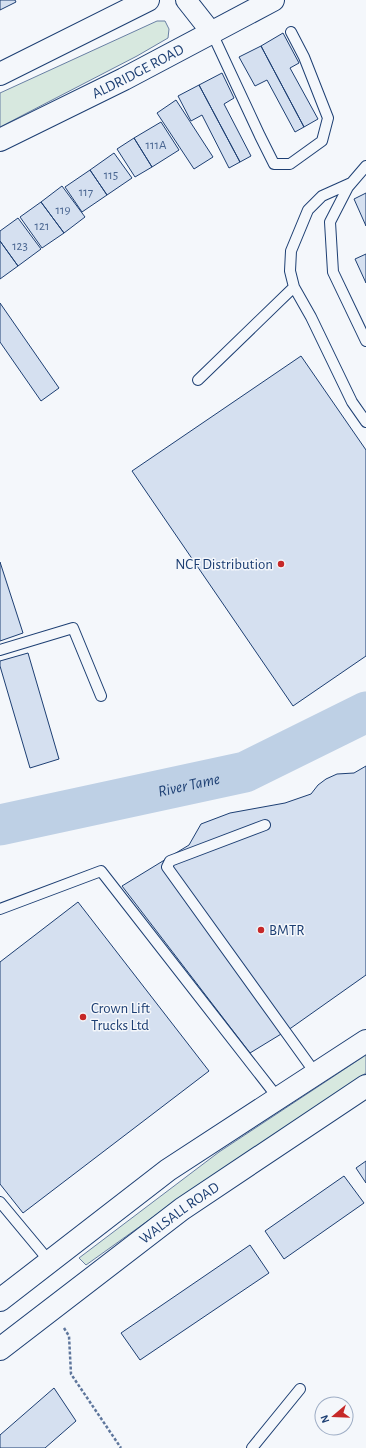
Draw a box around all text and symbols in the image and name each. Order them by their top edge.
street label: ALDRIDGE ROAD [90,42,187,102]
house number: 111A [146,139,167,152]
house number: 115 [104,169,118,182]
house number: 117 [79,186,94,199]
house number: 119 [55,204,71,217]
house number: 121 [35,220,49,233]
house number: 123 [12,240,28,253]
place label: NCF Distribution [175,557,273,572]
marker: NCF Distribution [276,559,286,569]
water label: River Tame [156,771,221,800]
place label: BMTR [269,923,305,938]
marker: BMTR [256,925,266,935]
place label: Crown Lift Trucks Ltd [91,1001,150,1033]
marker: Crown Lift Trucks Ltd [78,1012,88,1022]
street label: WALSALL ROAD [137,1179,222,1247]
north arrow [314,1396,354,1436]
text: N [319,1414,331,1425]

